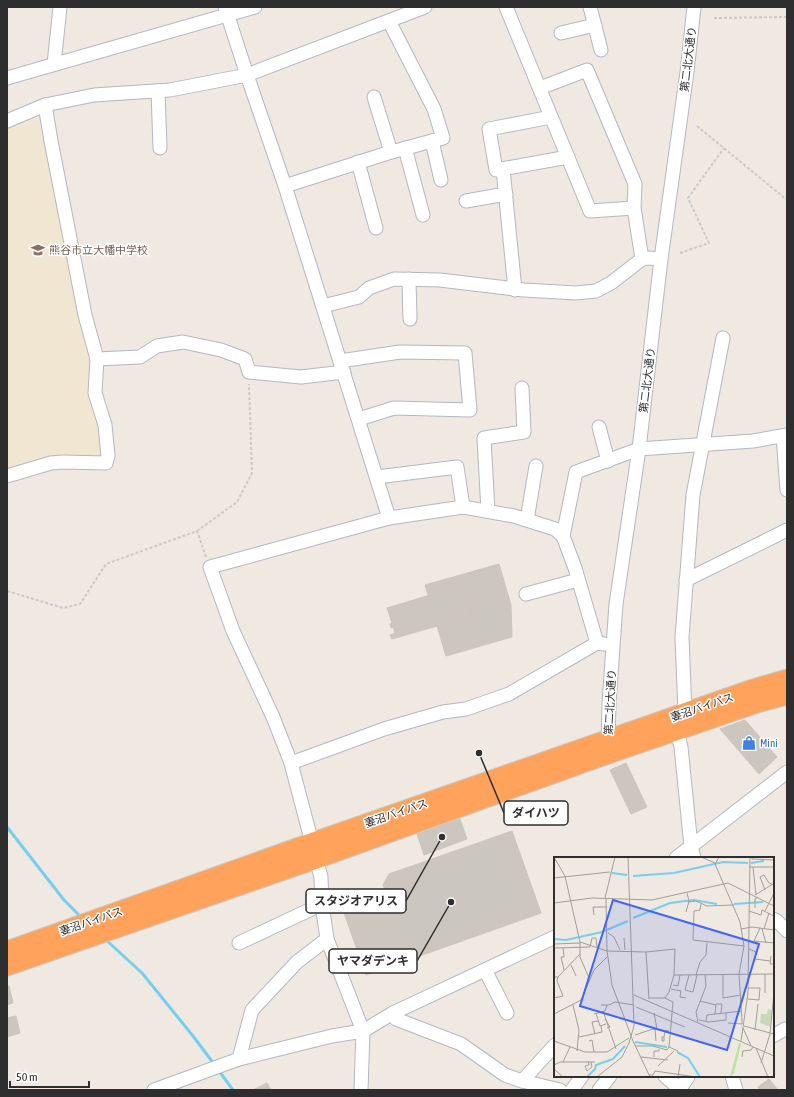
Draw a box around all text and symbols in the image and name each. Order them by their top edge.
street label: 第二北大通り [678,26,698,92]
school or university icon: 熊谷市立大幡中学校 [30,242,46,258]
place label: 熊谷市立大幡中学校 [49,244,148,256]
street label: 第二北大通り [637,347,657,413]
street label: 第二北大通り [602,669,618,735]
street label: 妻沼バイパス [669,691,735,723]
shop icon: Mini [741,735,757,751]
place label: Mini [760,737,778,749]
street label: 妻沼バイパス [363,797,429,829]
callout: ダイハツ [504,801,568,825]
text: ダイハツ [512,806,560,820]
inset map [554,857,774,1077]
callout: スタジオアリス [306,889,406,913]
text: スタジオアリス [314,894,398,908]
street label: 妻沼バイパス [58,905,124,937]
callout: ヤマダデンキ [329,949,417,973]
text: ヤマダデンキ [337,954,409,968]
scale bar [10,1063,89,1089]
text: 50 m [16,1070,38,1084]

